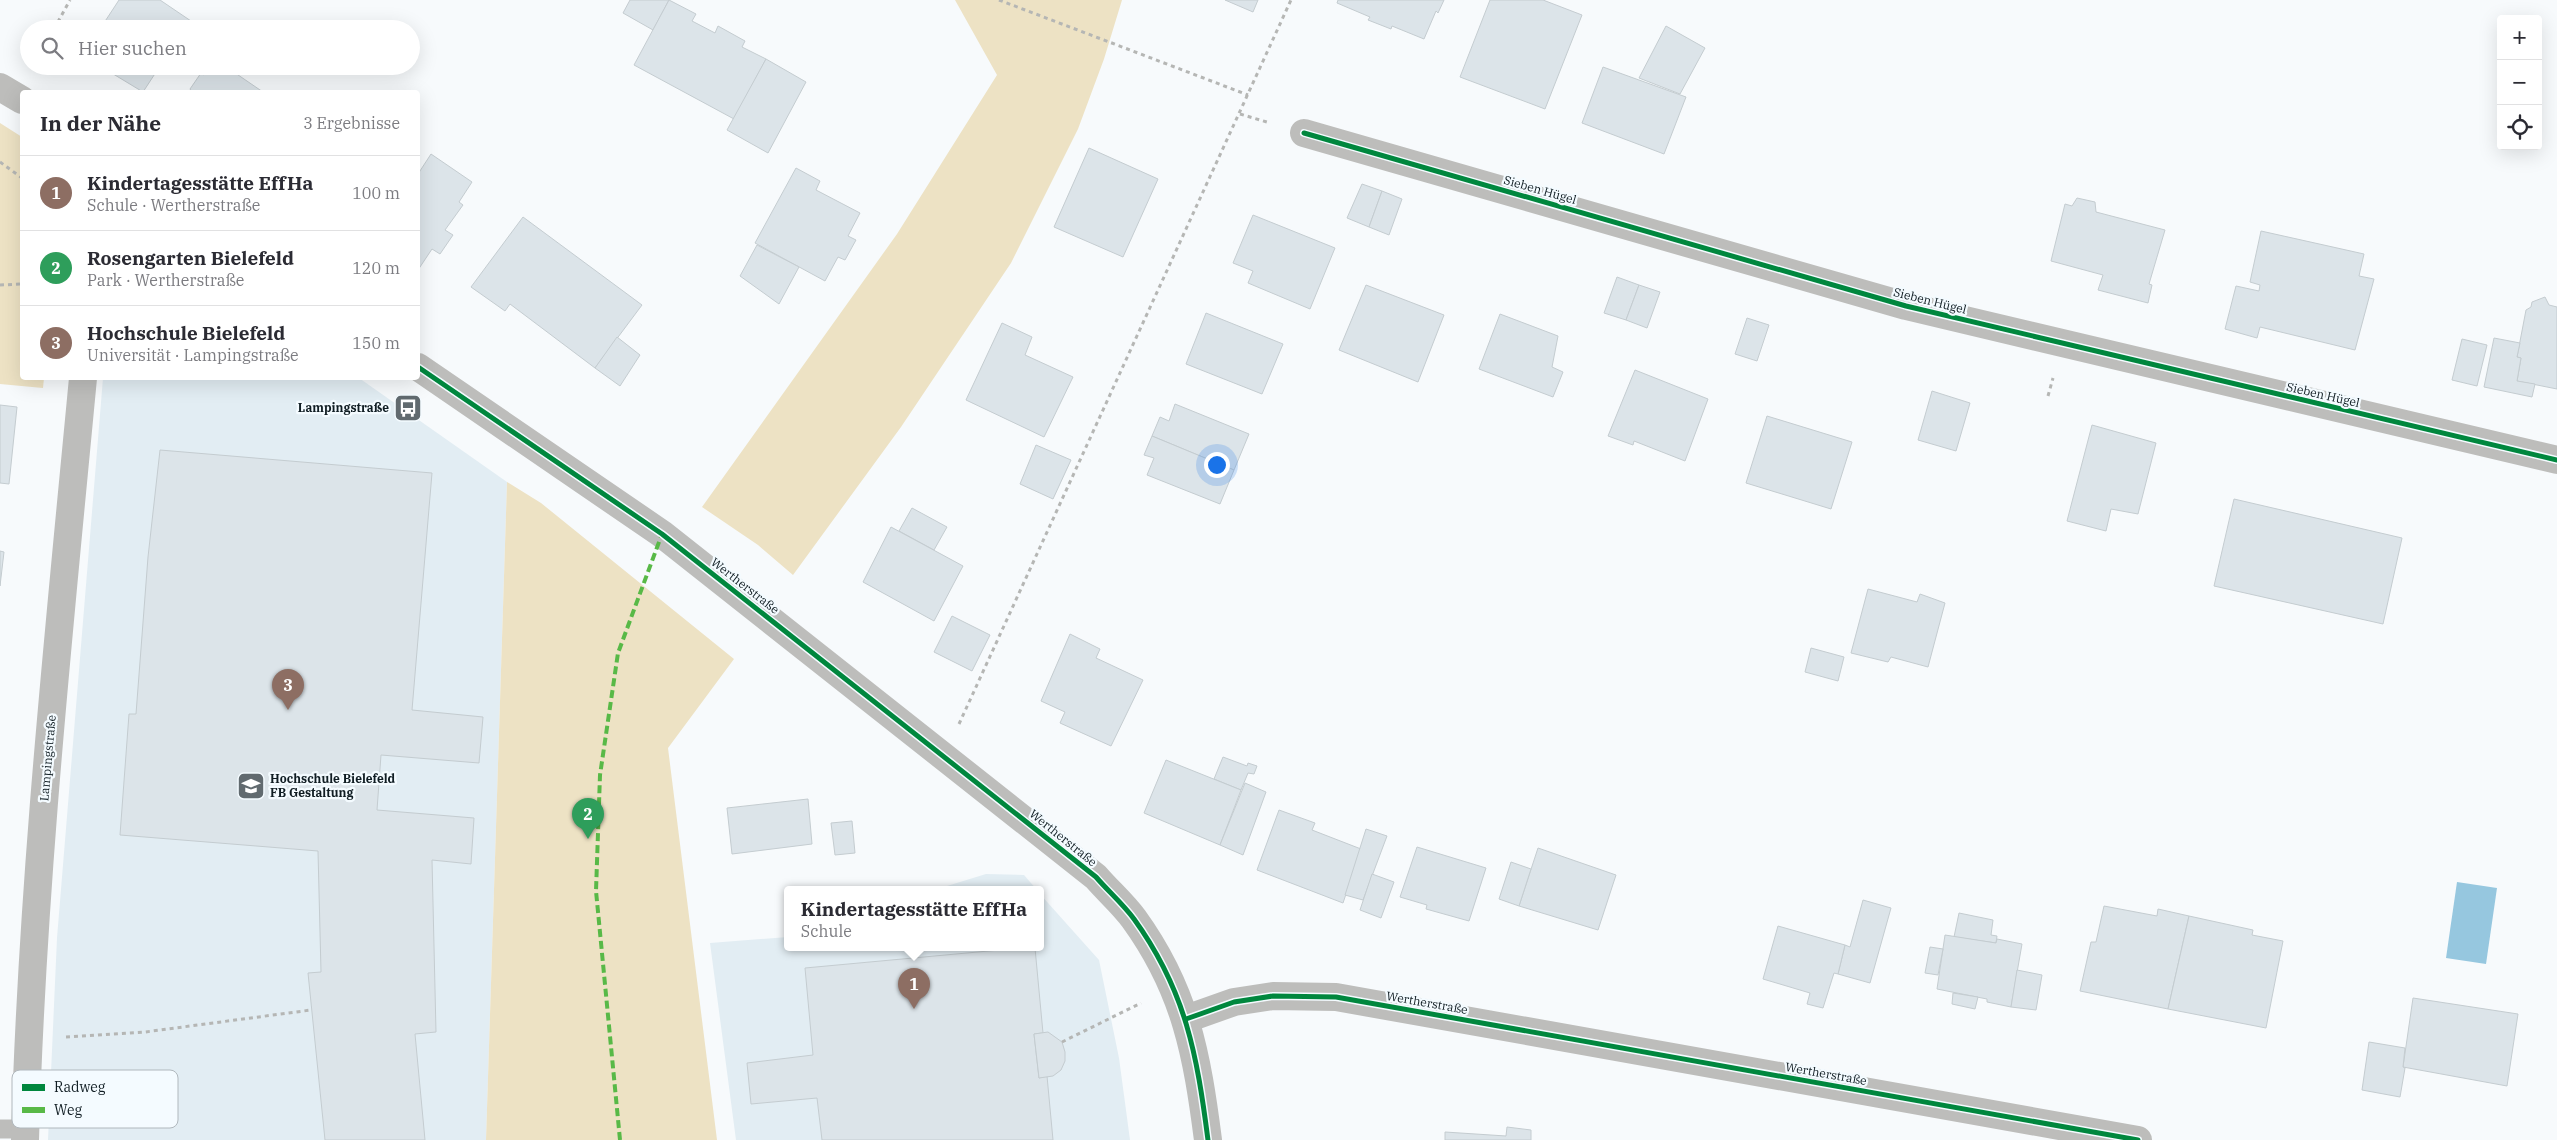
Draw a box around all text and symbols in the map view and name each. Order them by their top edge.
map controls [2497,15,2542,150]
button: + [2497,15,2542,60]
search box [20,20,420,75]
icon: search [38,34,66,62]
text: Hier suchen [78,36,187,60]
button: − [2497,60,2542,105]
button: locate [2497,105,2542,150]
text: In der Nähe [40,109,161,137]
text: 3 Ergebnisse [303,113,400,133]
text: Kindertagesstätte EffHa [87,171,313,195]
street label: Sieben Hügel [1502,172,1579,207]
text: 1 [51,183,61,203]
text: 100 m [352,183,400,203]
text: Schule · Wertherstraße [87,195,260,215]
text: Rosengarten Bielefeld [87,246,294,270]
text: 2 [51,258,61,278]
text: 120 m [352,258,400,278]
text: Park · Wertherstraße [87,270,244,290]
street label: Sieben Hügel [1892,284,1969,317]
text: Hochschule Bielefeld [87,321,285,345]
text: 3 [51,333,61,353]
text: 150 m [352,333,400,353]
text: Universität · Lampingstraße [87,345,299,365]
street label: Sieben Hügel [2285,379,2362,410]
bus stop icon: Lampingstraße [393,393,423,423]
place label: Lampingstraße [298,400,389,415]
your location [1204,452,1230,478]
street label: Wertherstraße [708,554,782,617]
pin: 3 [272,669,304,710]
street label: Lampingstraße [36,714,59,802]
school or university icon: Hochschule Bielefeld FB Gestaltung [236,771,266,801]
place label: Hochschule Bielefeld FB Gestaltung [270,771,396,800]
pin: 2 [572,798,604,839]
street label: Wertherstraße [1027,806,1100,869]
popup [784,886,1044,951]
text: Kindertagesstätte EffHa [801,897,1027,921]
text: Schule [801,921,852,941]
pin: 1 [898,968,930,1009]
street label: Wertherstraße [1385,988,1469,1017]
street label: Wertherstraße [1784,1059,1868,1088]
legend [12,1070,178,1128]
text: Radweg [54,1078,106,1096]
text: Weg [54,1101,82,1119]

